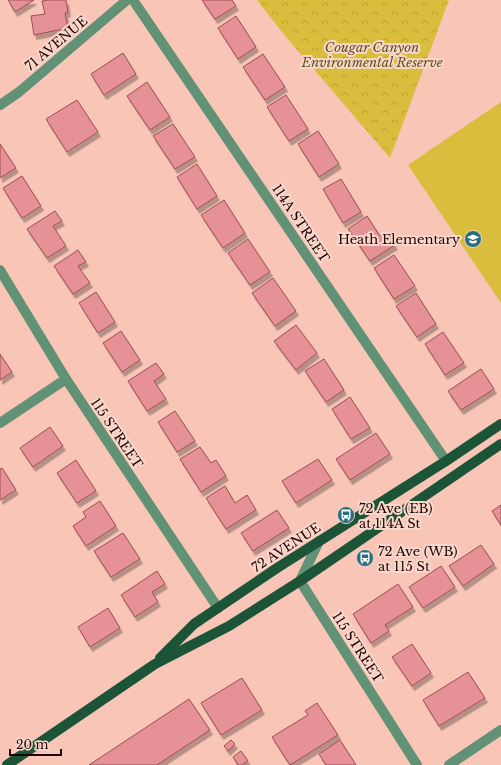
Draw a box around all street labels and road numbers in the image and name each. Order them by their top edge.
street label: 71 AVENUE [22,12,91,75]
street label: 114A STREET [268,181,333,266]
street label: 115 STREET [87,395,147,472]
street label: 72 AVENUE [249,519,324,576]
street label: 115 STREET [328,609,387,686]

